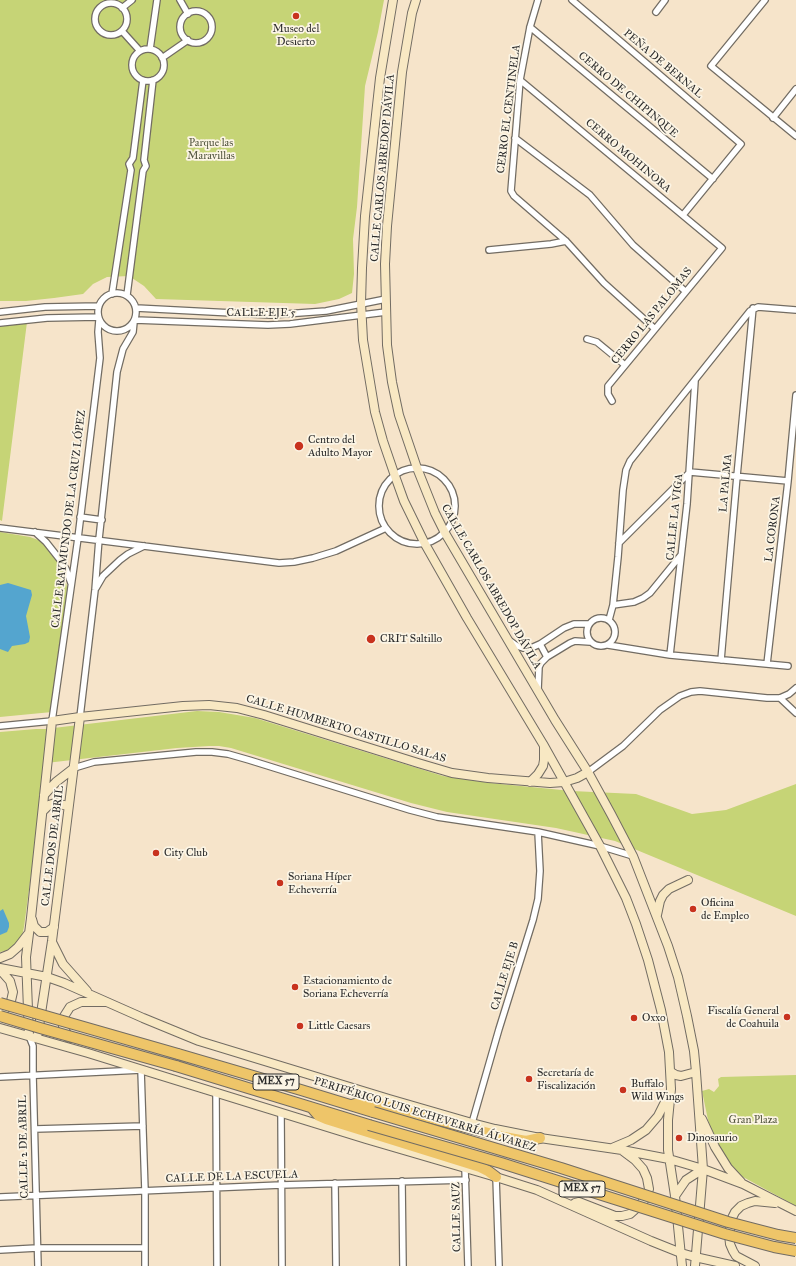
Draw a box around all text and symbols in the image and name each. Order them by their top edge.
marker: Museo del Desierto [291,11,301,21]
place label: Museo del Desierto [273,22,319,48]
street label: PEÑA DE BERNAL [621,27,705,101]
street label: CERRO EL CENTINELA [495,44,523,174]
street label: CERRO DE CHIPINQUE [575,49,681,141]
street label: CALLE CARLOS ABREDOP DÁVILA [368,74,398,262]
street label: CERRO MOHINORA [582,116,674,196]
park label: Parque las Maravillas [187,136,235,162]
street label: CERRO LAS PALOMAS [609,265,695,367]
street label: CALLE EJE 5 [226,306,296,320]
street label: CALLE RAYMUNDO DE LA CRUZ LÓPEZ [49,409,89,629]
place label: Centro del Adulto Mayor [308,433,372,459]
marker: Centro del Adulto Mayor [293,440,305,452]
street label: LA PALMA [717,453,735,513]
street label: CALLE LA VIGA [664,473,686,561]
street label: LA CORONA [762,495,784,563]
street label: CALLE CARLOS ABREDOP DÁVILA [438,502,544,672]
place label: CRIT Saltillo [380,632,442,646]
marker: CRIT Saltillo [365,633,377,645]
street label: CALLE HUMBERTO CASTILLO SALAS [244,692,448,766]
street label: CALLE DOS DE ABRIL [39,785,67,907]
place label: City Club [164,846,208,860]
marker: City Club [151,848,161,858]
place label: Soriana Híper Echeverría [288,870,351,896]
marker: Soriana Híper Echeverría [275,878,285,888]
place label: Oficina de Empleo [701,896,749,922]
marker: Oficina de Empleo [688,904,698,914]
street label: CALLE EJE B [488,940,522,1012]
place label: Estacionamiento de Soriana Echeverría [303,974,392,1000]
marker: Estacionamiento de Soriana Echeverría [290,982,300,992]
place label: Fiscalía General de Coahuila [708,1004,779,1030]
place label: Oxxo [642,1011,666,1025]
marker: Fiscalía General de Coahuila [782,1012,792,1022]
marker: Oxxo [629,1013,639,1023]
place label: Little Caesars [308,1019,370,1033]
marker: Little Caesars [295,1021,305,1031]
place label: Secretaría de Fiscalización [537,1066,595,1092]
road number: MEX 57 [253,1074,299,1090]
marker: Secretaría de Fiscalización [524,1074,534,1084]
street label: PERIFÉRICO LUIS ECHEVERRÍA ÁLVAREZ [312,1075,538,1155]
place label: Buffalo Wild Wings [631,1077,684,1103]
marker: Buffalo Wild Wings [618,1085,628,1095]
street label: CALLE 2 DE ABRIL [17,1095,31,1199]
park label: Gran Plaza [729,1113,777,1127]
place label: Dinosaurio [687,1131,738,1145]
marker: Dinosaurio [674,1133,684,1143]
street label: CALLE DE LA ESCUELA [166,1168,298,1186]
road number: MEX 57 [559,1181,605,1197]
street label: CALLE SAUZ [450,1182,464,1252]

